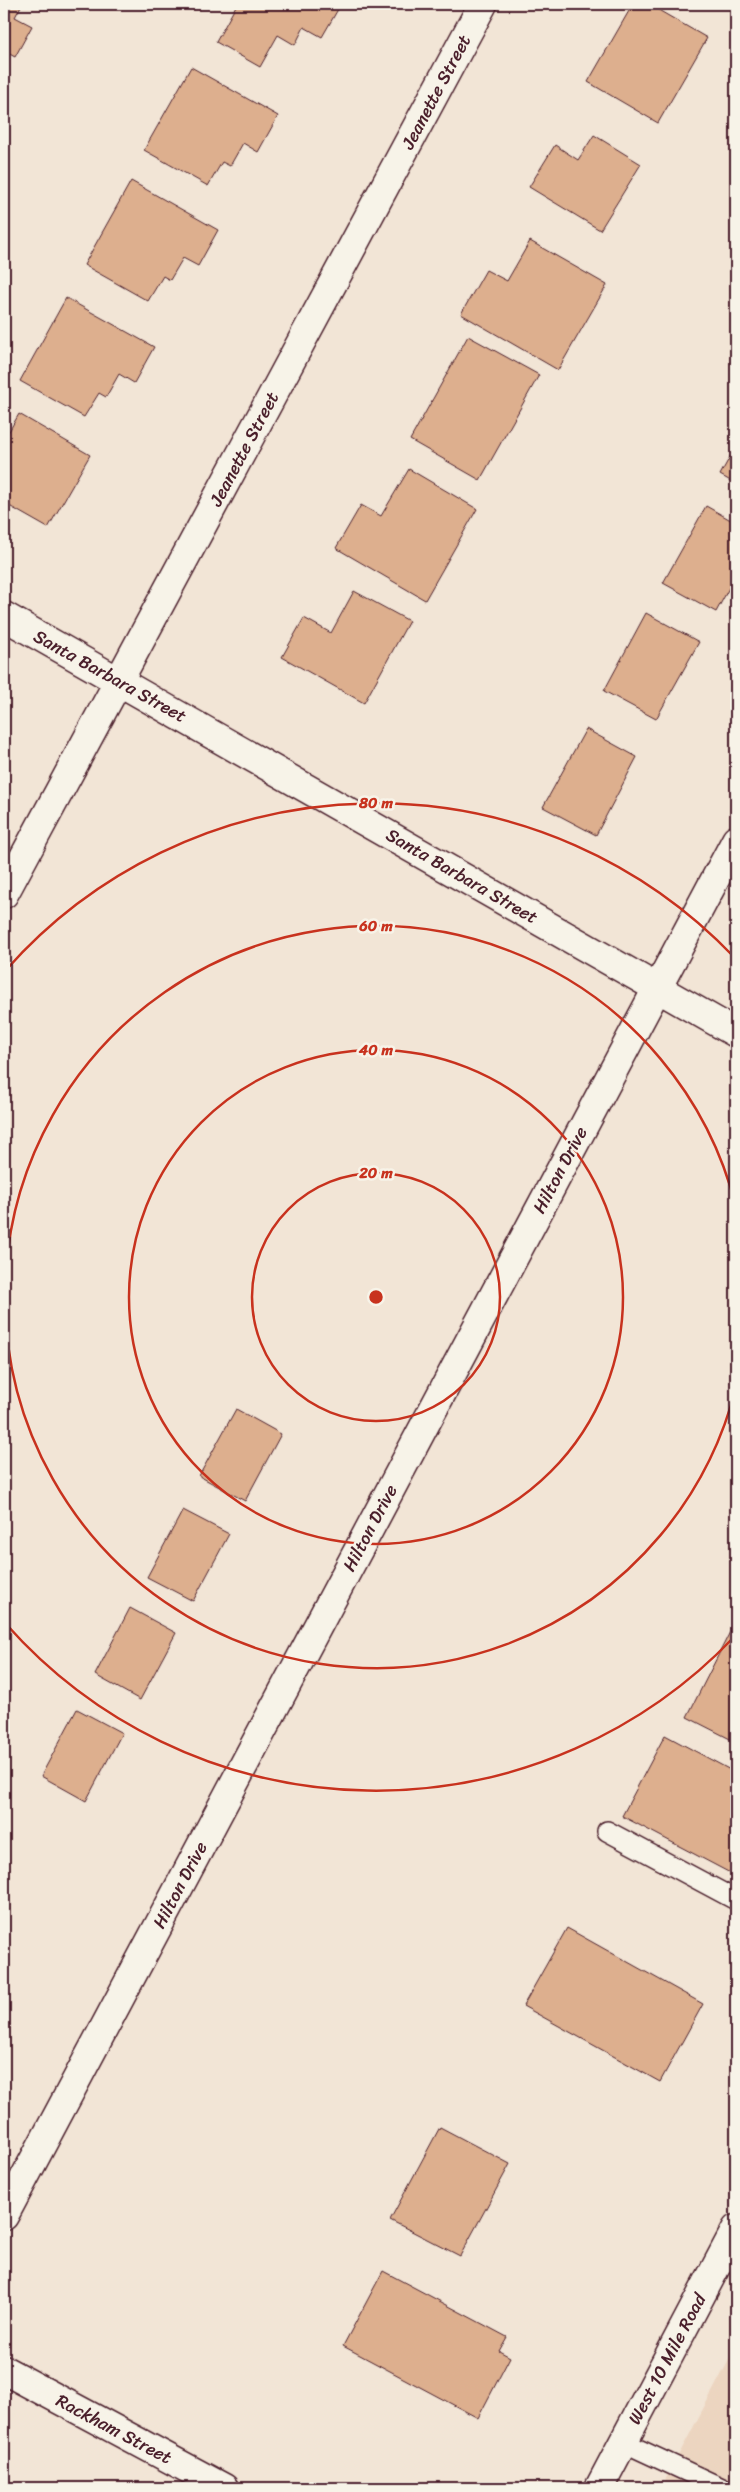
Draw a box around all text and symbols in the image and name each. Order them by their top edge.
street label: Jeanette Street [392,29,480,156]
street label: Jeanette Street [200,386,288,513]
street label: Santa Barbara Street [27,620,193,732]
text: 80 m [358,790,393,816]
street label: Santa Barbara Street [380,819,544,933]
text: 60 m [358,913,393,939]
text: 40 m [358,1037,394,1063]
street label: Hilton Drive [524,1121,596,1219]
text: 20 m [358,1160,393,1186]
centre of rings [367,1288,385,1306]
street label: Hilton Drive [334,1479,406,1577]
street label: Hilton Drive [144,1836,216,1934]
street label: West 10 Mile Road [619,2286,716,2430]
street label: Rackham Street [50,2385,178,2473]

